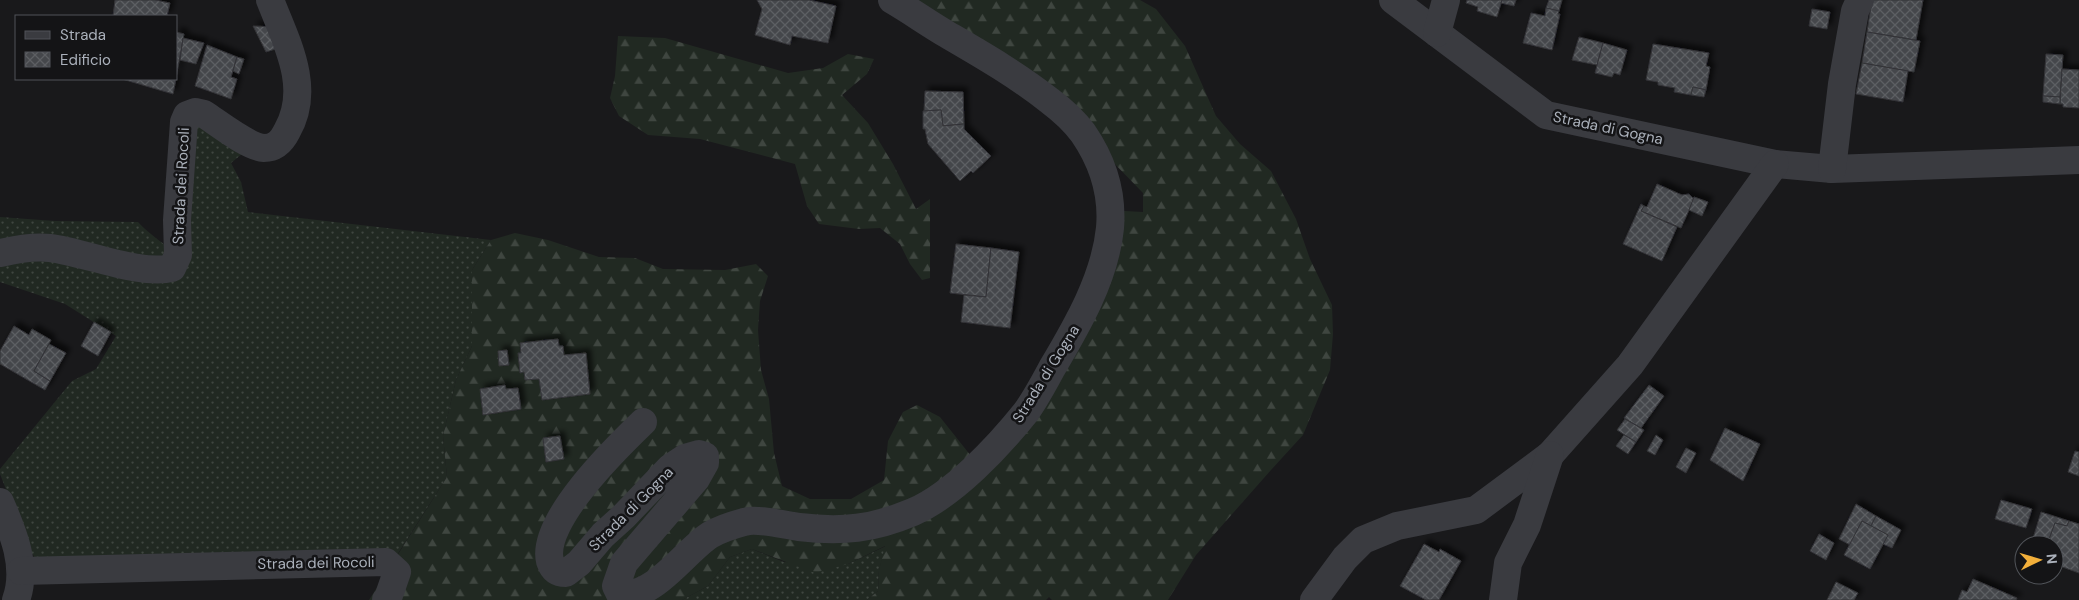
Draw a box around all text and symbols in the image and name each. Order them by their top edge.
legend [15,15,178,80]
text: Strada [60,25,106,45]
text: Edificio [60,50,111,70]
street label: Strada di Gogna [1551,107,1665,149]
street label: Strada dei Rocoli [168,127,194,245]
street label: Strada di Gogna [1008,321,1084,427]
street label: Strada di Gogna [584,462,678,556]
north arrow [2014,535,2064,585]
street label: Strada dei Rocoli [257,552,375,574]
text: N [2043,553,2061,565]

